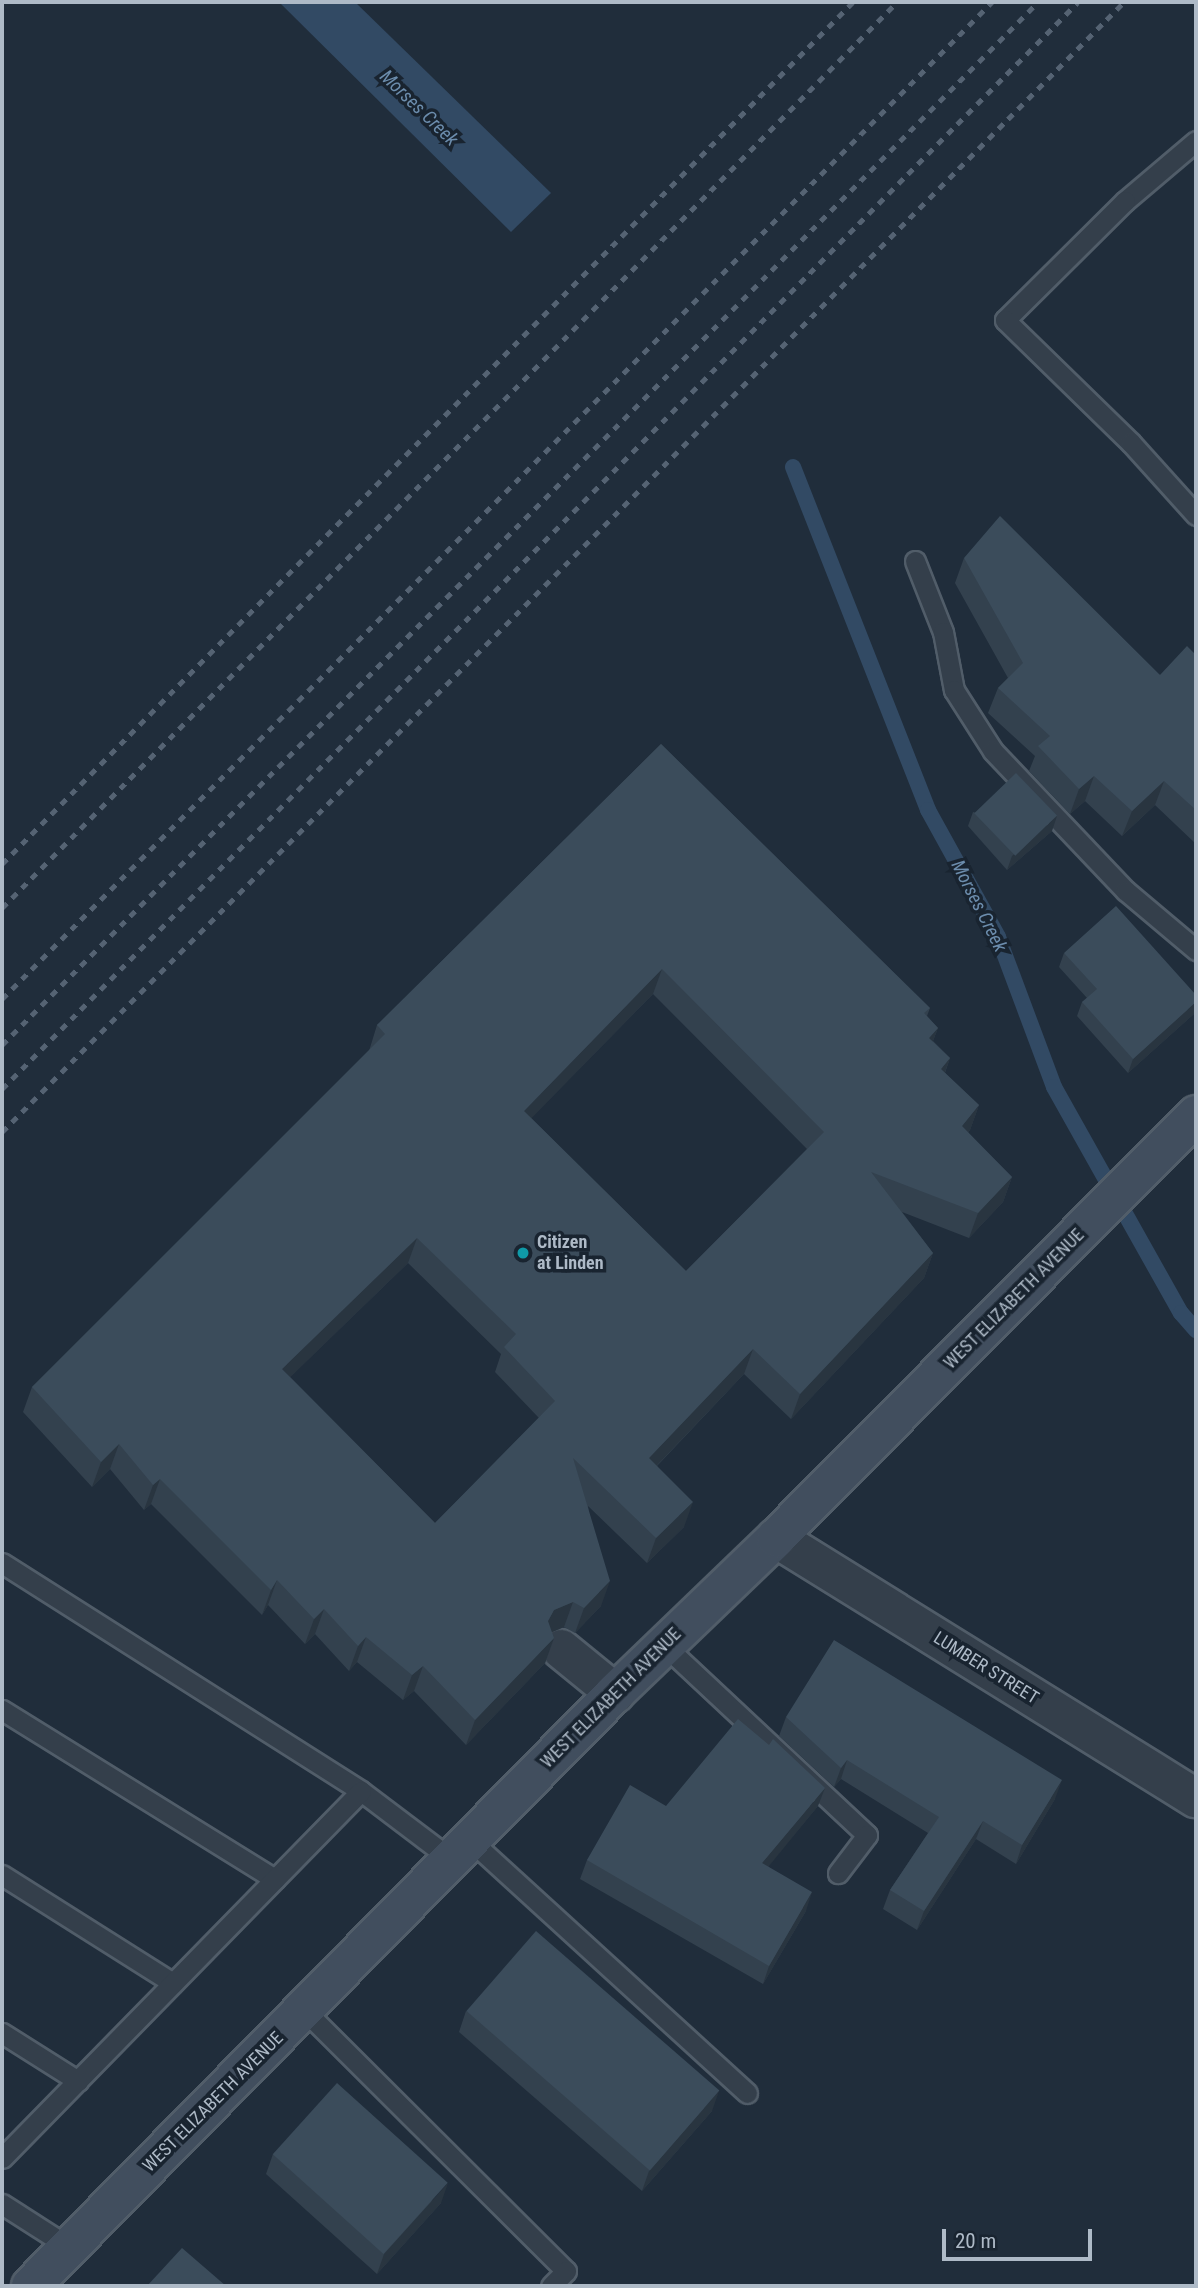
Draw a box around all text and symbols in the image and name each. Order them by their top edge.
water label: Morses Creek [375,65,463,151]
water label: Morses Creek [946,856,1012,956]
street label: WEST ELIZABETH AVENUE [939,1224,1089,1374]
place label: Citizen at Linden [537,1232,604,1274]
marker: Citizen at Linden [515,1245,531,1261]
street label: WEST ELIZABETH AVENUE [536,1623,686,1773]
street label: LUMBER STREET [929,1627,1043,1709]
street label: WEST ELIZABETH AVENUE [138,2027,288,2177]
scale bar [946,2214,1096,2258]
text: 20 m [955,2229,996,2253]

